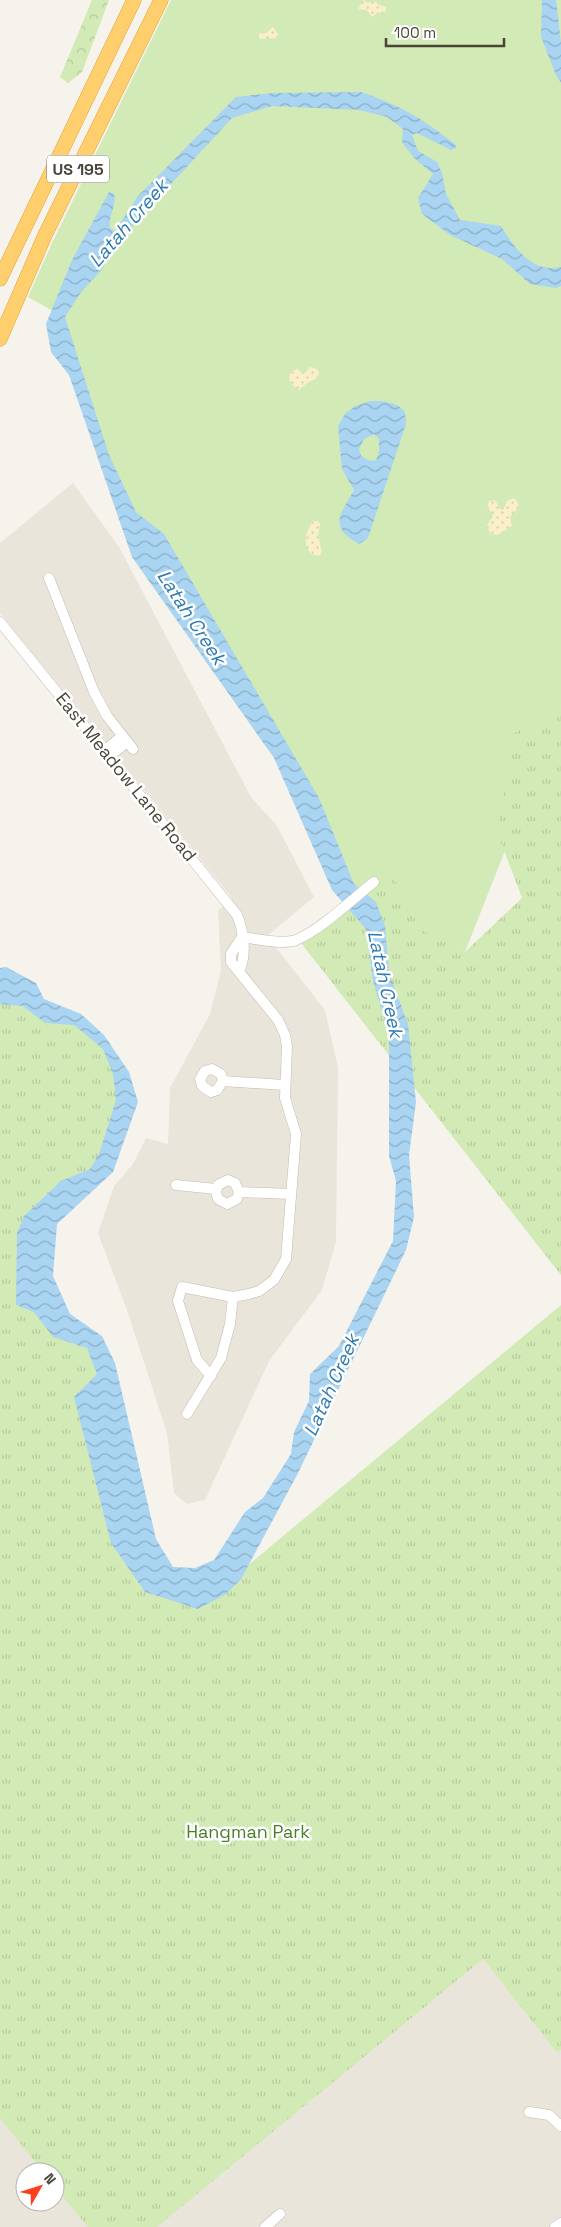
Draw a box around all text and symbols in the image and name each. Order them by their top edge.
scale bar [386,15,504,47]
text: 100 m [394,23,436,42]
road number: US 195 [47,156,109,182]
water label: Latah Creek [83,172,175,273]
water label: Latah Creek [152,565,233,672]
street label: East Meadow Lane Road [51,687,202,866]
water label: Latah Creek [362,928,410,1043]
water label: Latah Creek [298,1328,366,1440]
park label: Hangman Park [186,1820,310,1843]
north arrow [15,2162,65,2212]
text: N [40,2170,60,2188]

